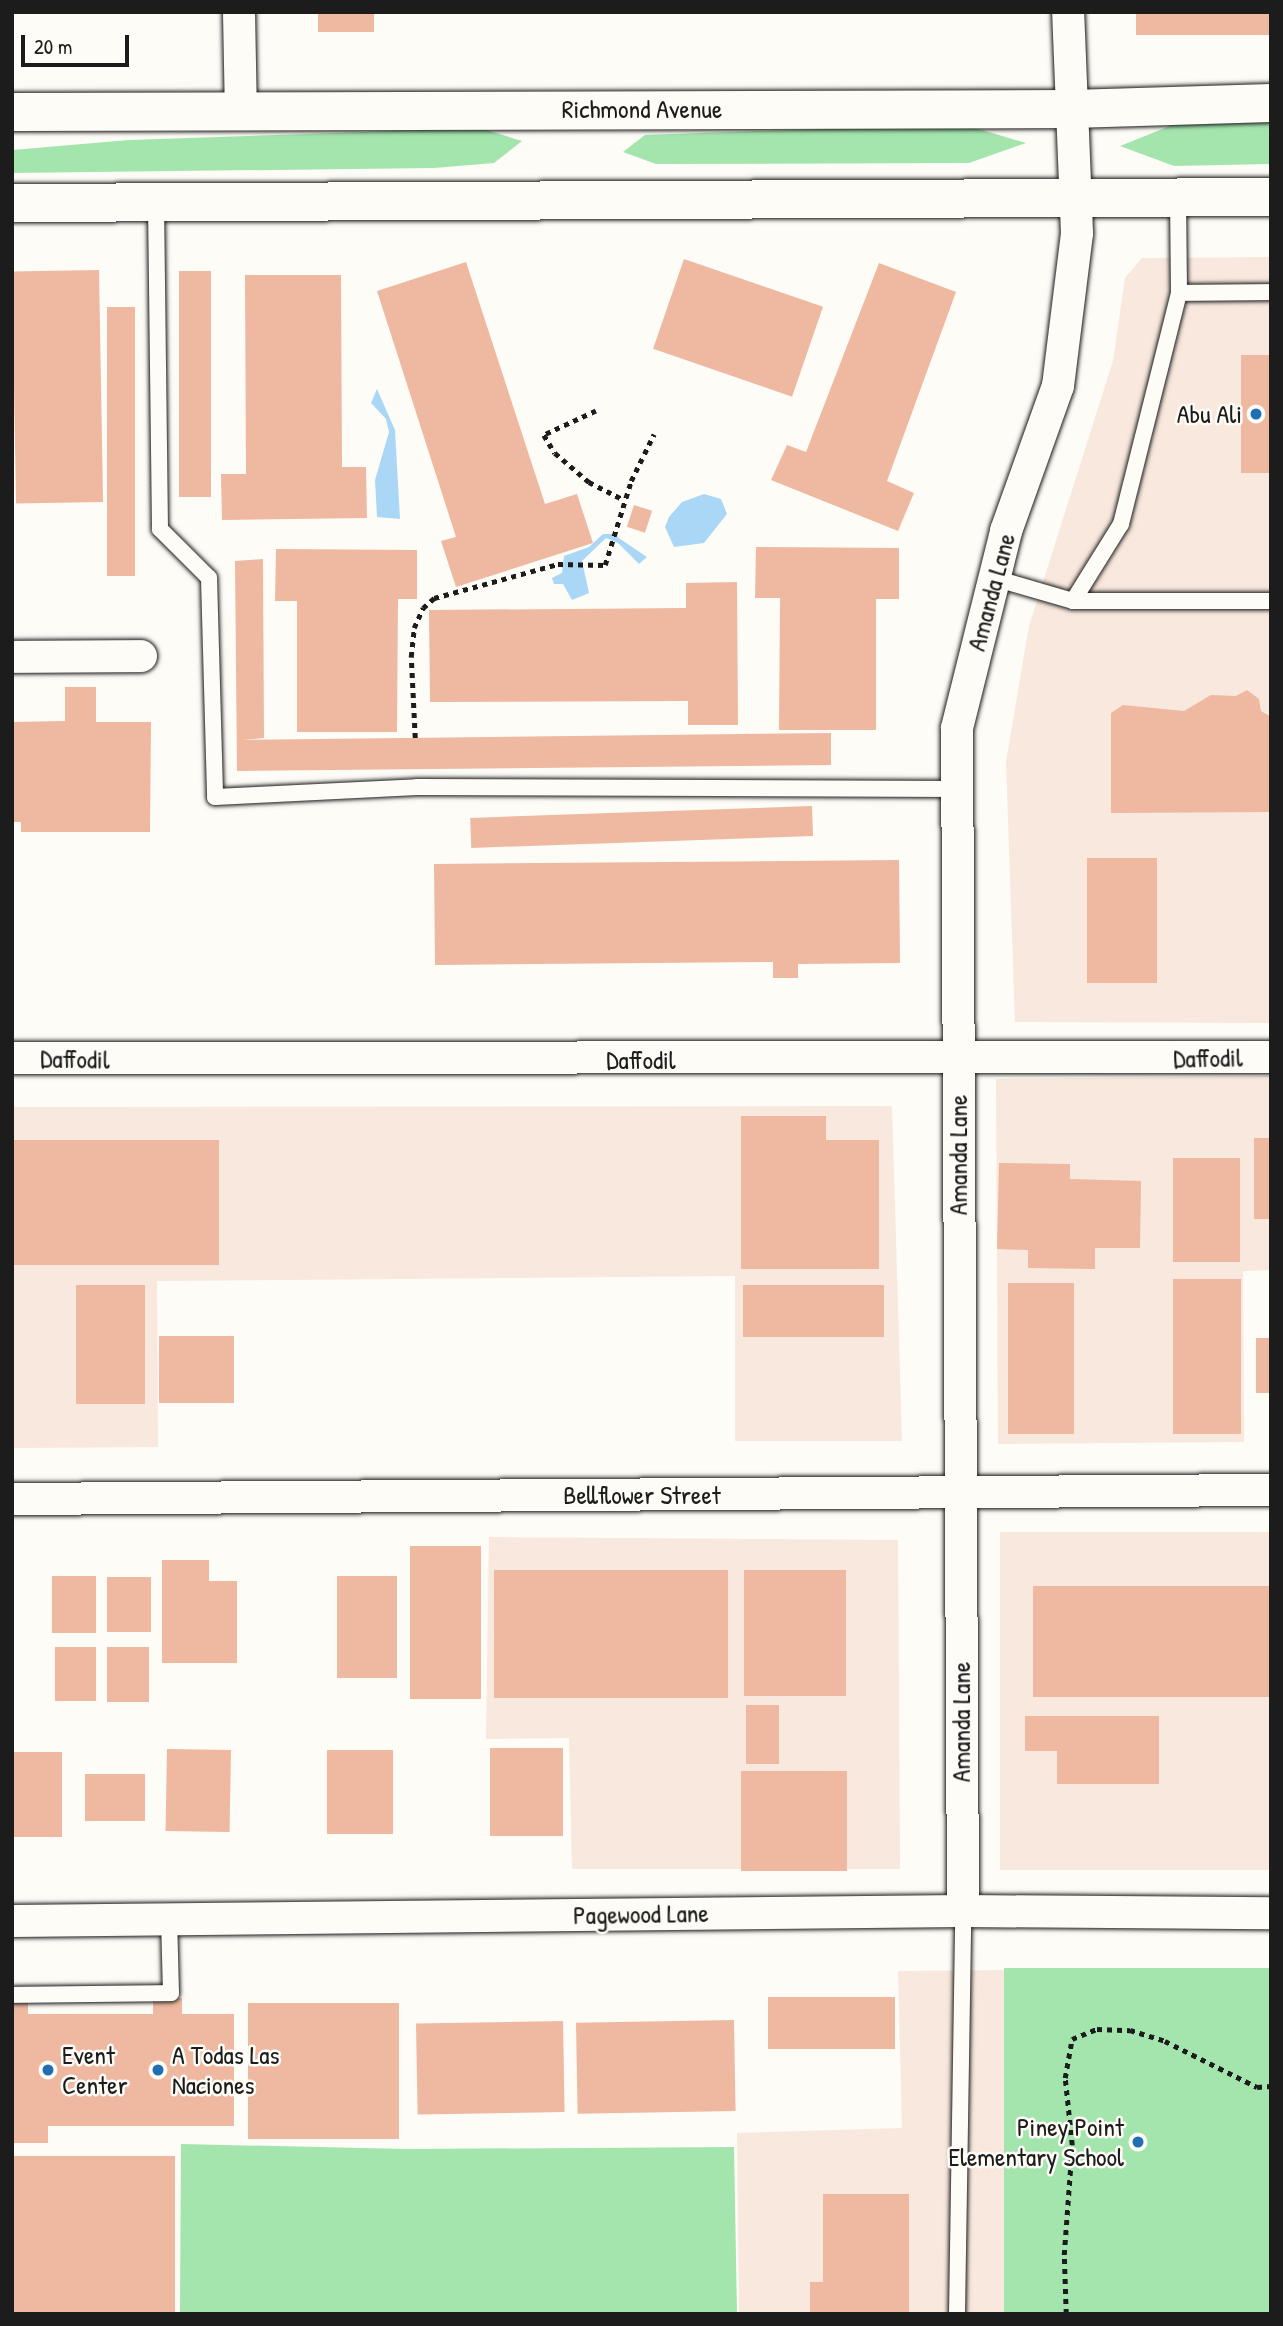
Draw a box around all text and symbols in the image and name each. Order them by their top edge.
scale bar [24,21,133,65]
text: 20 m [34,32,72,61]
street label: Richmond Avenue [562,93,722,125]
place label: Abu Ali [1177,398,1242,430]
marker: Abu Ali [1248,406,1264,422]
street label: Amanda Lane [960,530,1022,654]
street label: Daffodil [1173,1042,1243,1074]
street label: Daffodil [40,1043,110,1075]
street label: Daffodil [606,1044,676,1076]
street label: Amanda Lane [942,1095,974,1215]
street label: Bellflower Street [563,1479,721,1511]
street label: Amanda Lane [945,1662,977,1782]
street label: Pagewood Lane [573,1897,709,1931]
place label: Event Center [62,2039,128,2100]
place label: A Todas Las Naciones [172,2039,280,2100]
marker: Event Center [40,2062,56,2078]
marker: A Todas Las Naciones [150,2062,166,2078]
place label: Piney Point Elementary School [949,2111,1124,2172]
marker: Piney Point Elementary School [1130,2134,1146,2150]

